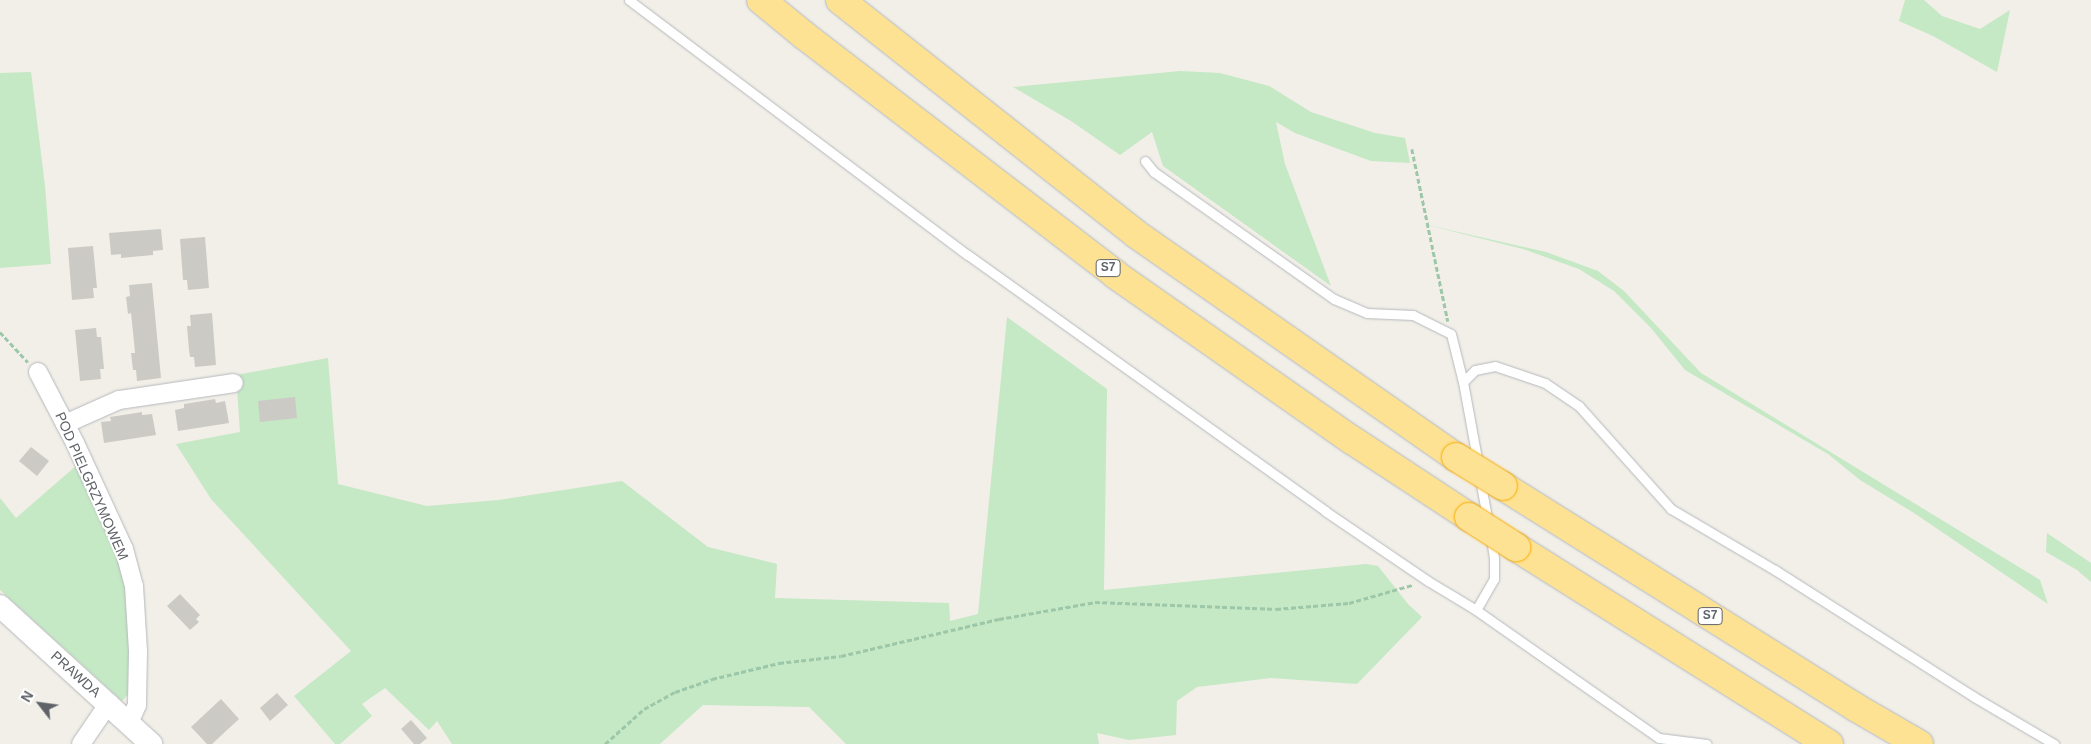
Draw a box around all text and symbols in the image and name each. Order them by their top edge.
road number: S7 [1096,258,1120,278]
street label: POD PIELGRZYMOWEM [52,409,132,563]
road number: S7 [1698,606,1722,626]
street label: PRAWDA [48,647,104,701]
north arrow [15,679,65,729]
text: N [18,688,36,705]

